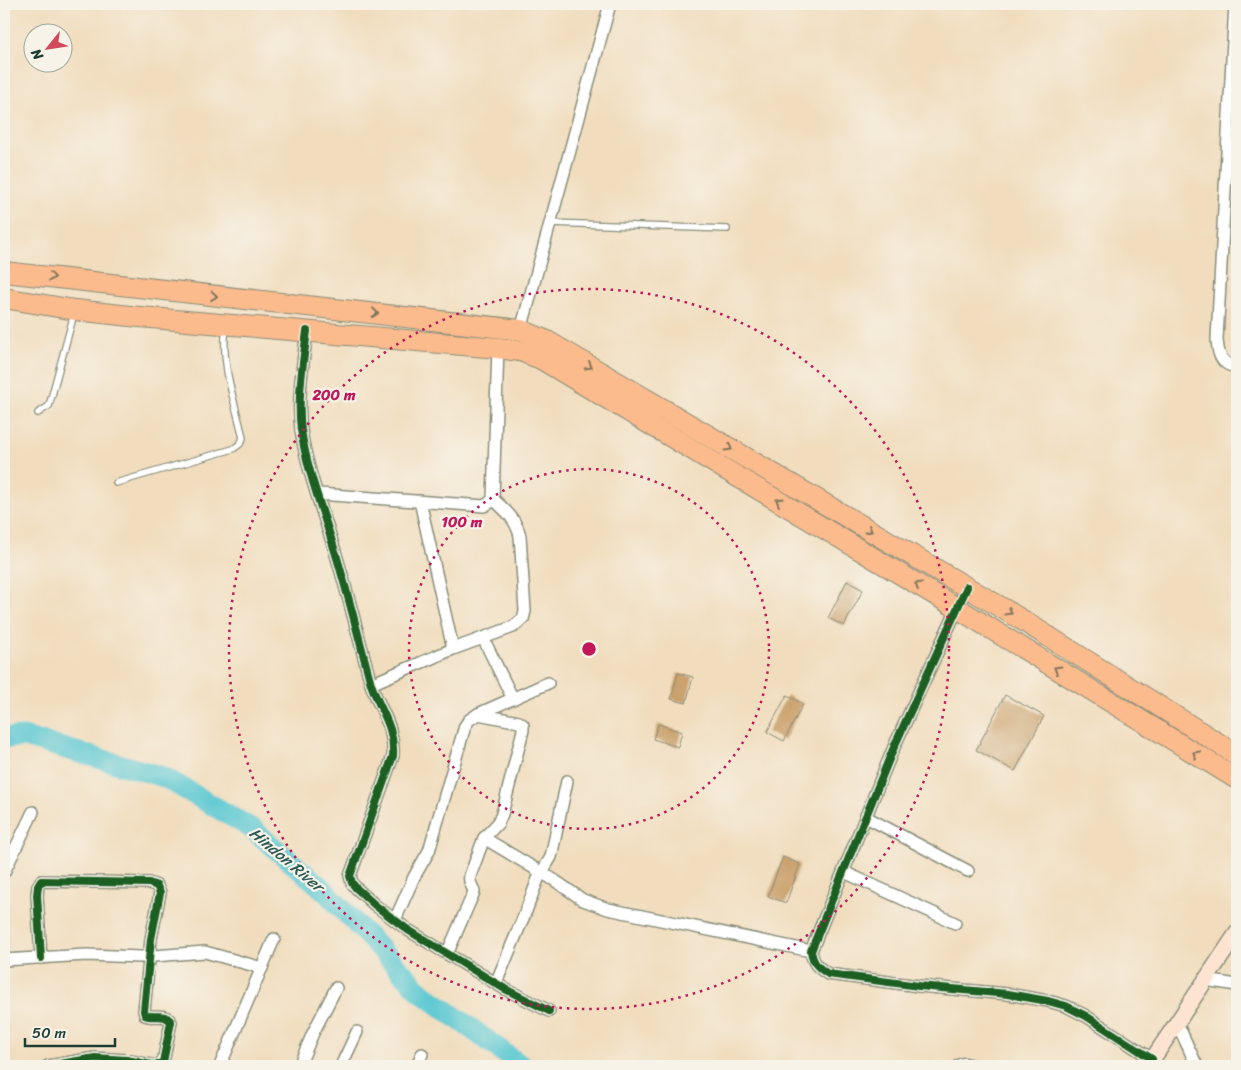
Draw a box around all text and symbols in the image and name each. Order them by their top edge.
north arrow [22,22,72,72]
text: N [24,44,51,66]
one-way arrow [48,271,56,282]
one-way arrow [210,290,218,301]
one-way arrow [371,307,379,318]
one-way arrow [583,359,592,369]
text: 200 m [311,382,356,408]
one-way arrow [723,442,732,452]
one-way arrow [775,498,784,508]
text: 100 m [442,509,483,535]
one-way arrow [864,524,873,534]
one-way arrow [914,582,923,592]
one-way arrow [1004,606,1013,616]
centre of rings [580,640,598,658]
one-way arrow [1053,666,1062,676]
one-way arrow [1192,751,1201,760]
water label: Hindon River [243,819,333,902]
scale bar [25,1015,115,1047]
text: 50 m [32,1020,67,1046]

